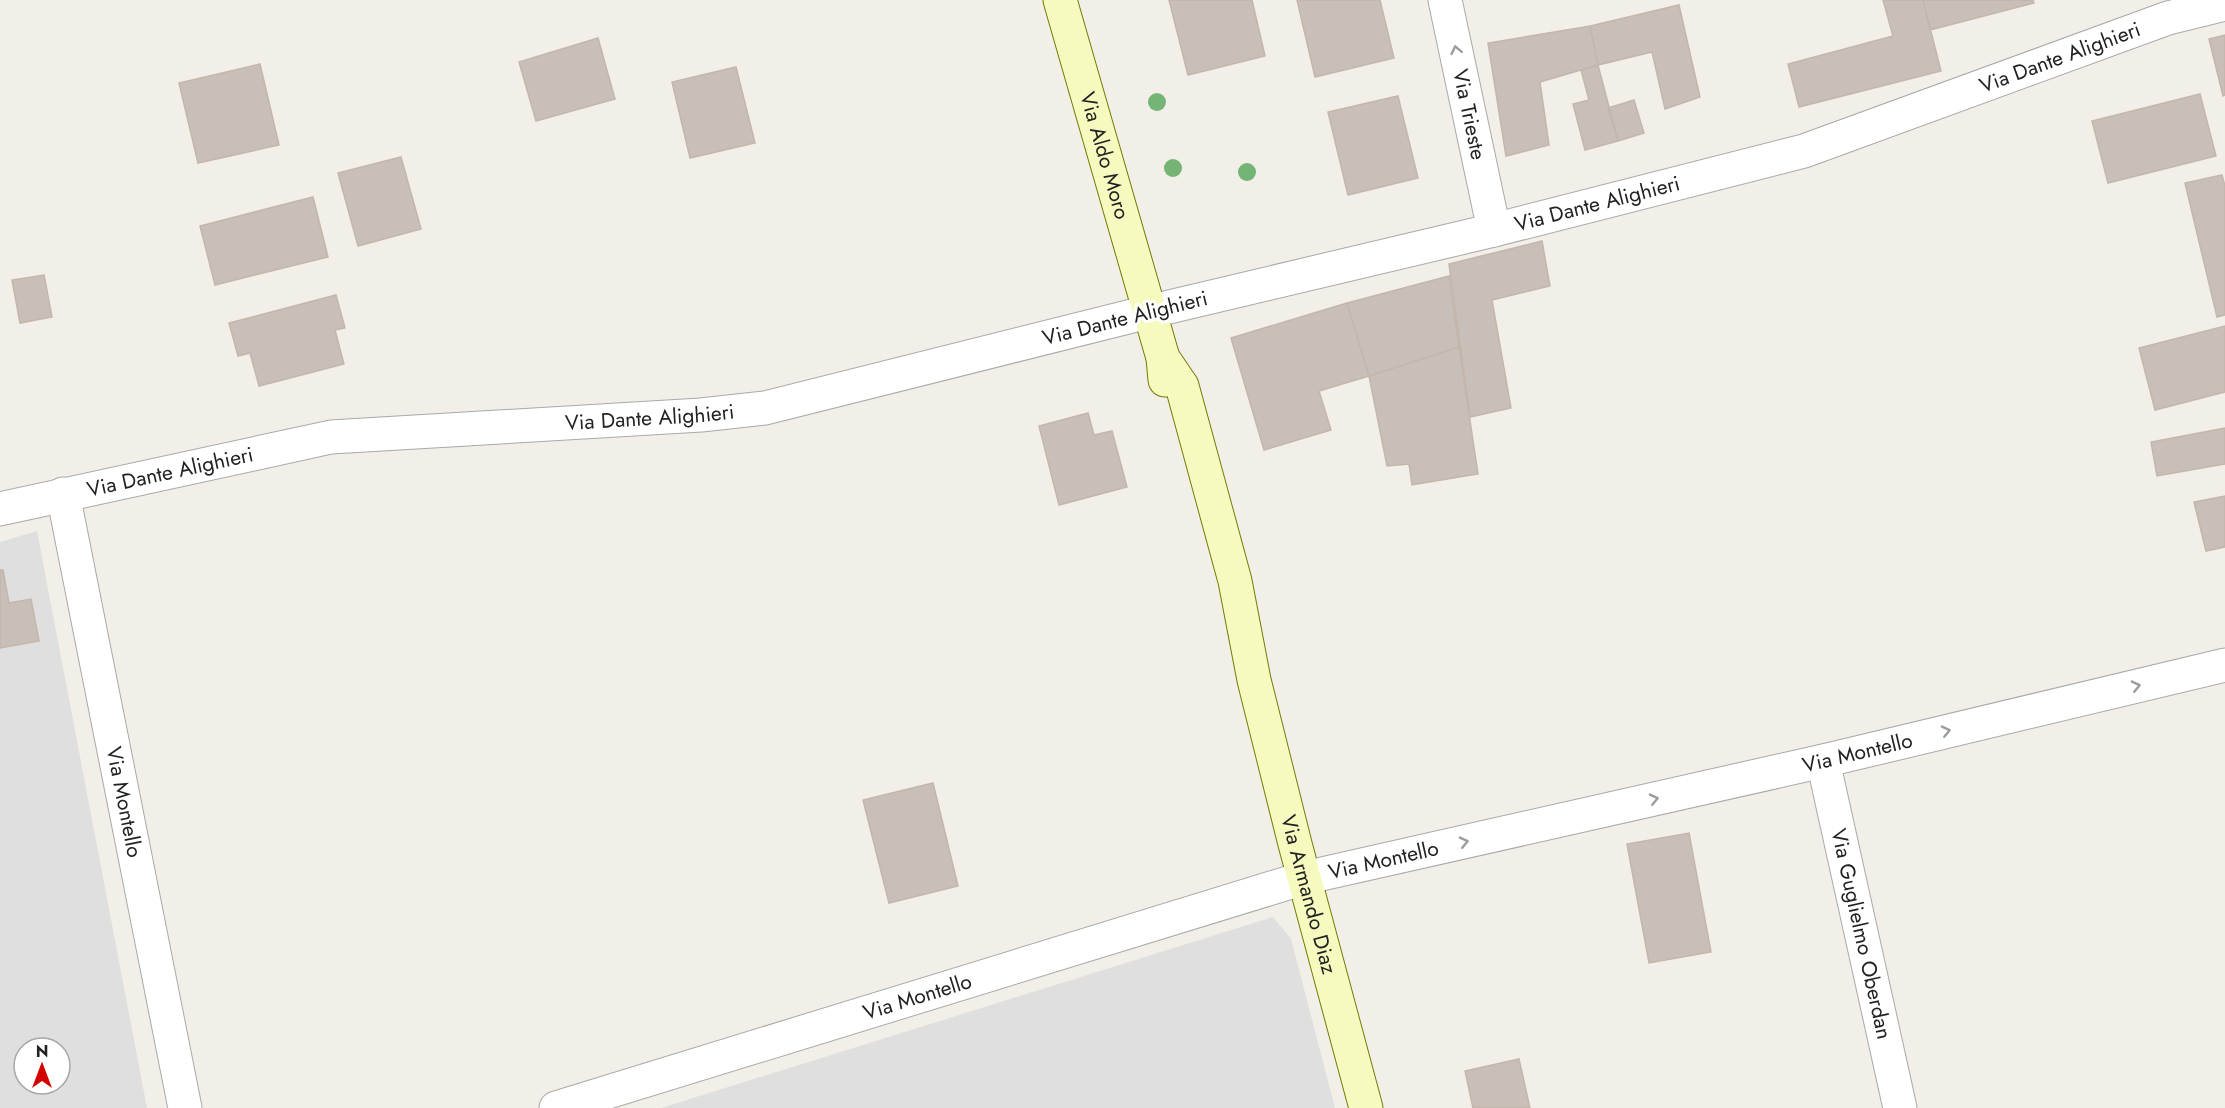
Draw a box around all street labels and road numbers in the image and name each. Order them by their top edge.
street label: Via Dante Alighieri [1975,14,2145,101]
street label: Via Trieste [1445,66,1494,163]
street label: Via Aldo Moro [1072,89,1137,223]
street label: Via Dante Alighieri [1511,168,1683,239]
street label: Via Dante Alighieri [1039,283,1211,353]
street label: Via Dante Alighieri [564,396,736,438]
street label: Via Dante Alighieri [84,439,256,505]
street label: Via Montello [1799,725,1916,780]
street label: Via Montello [99,744,150,860]
street label: Via Armando Diaz [1273,812,1344,978]
street label: Via Guglielmo Oberdan [1823,826,1899,1042]
street label: Via Montello [1325,833,1442,887]
street label: Via Montello [859,966,975,1028]

